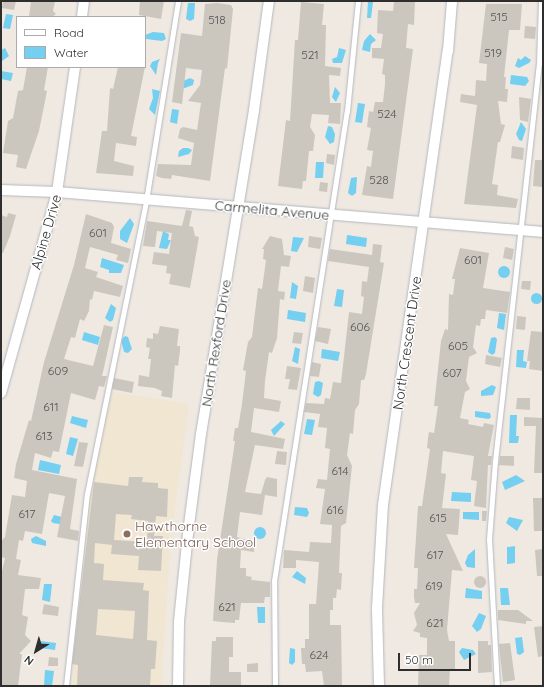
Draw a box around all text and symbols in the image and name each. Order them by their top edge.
house number: 515 [490,10,508,24]
house number: 518 [208,13,226,27]
legend [16,16,146,68]
text: Road [54,25,84,40]
text: Water [54,45,88,60]
house number: 519 [484,46,502,60]
house number: 521 [301,48,319,62]
house number: 524 [377,107,397,121]
house number: 528 [369,173,389,187]
street label: Alpine Drive [27,193,65,271]
street label: Carmelita Avenue [214,197,330,223]
house number: 601 [89,226,107,240]
house number: 601 [464,253,482,267]
street label: North Crescent Drive [389,275,425,411]
street label: North Rexford Drive [198,278,234,408]
house number: 606 [350,320,370,334]
house number: 605 [448,339,468,353]
house number: 609 [48,364,68,378]
house number: 607 [442,366,462,380]
house number: 611 [43,400,59,414]
house number: 613 [35,429,53,443]
house number: 614 [332,464,348,478]
house number: 616 [326,503,344,517]
house number: 617 [19,507,35,521]
house number: 615 [429,511,447,525]
place label: Hawthorne Elementary School [135,518,256,550]
marker: Hawthorne Elementary School [122,529,132,539]
house number: 617 [427,548,443,562]
house number: 619 [425,579,443,593]
house number: 621 [218,600,236,614]
house number: 621 [426,616,444,630]
north arrow [16,631,56,671]
scale bar [400,645,473,671]
house number: 624 [309,648,329,662]
text: 50 m [405,652,433,667]
text: N [21,653,36,669]

